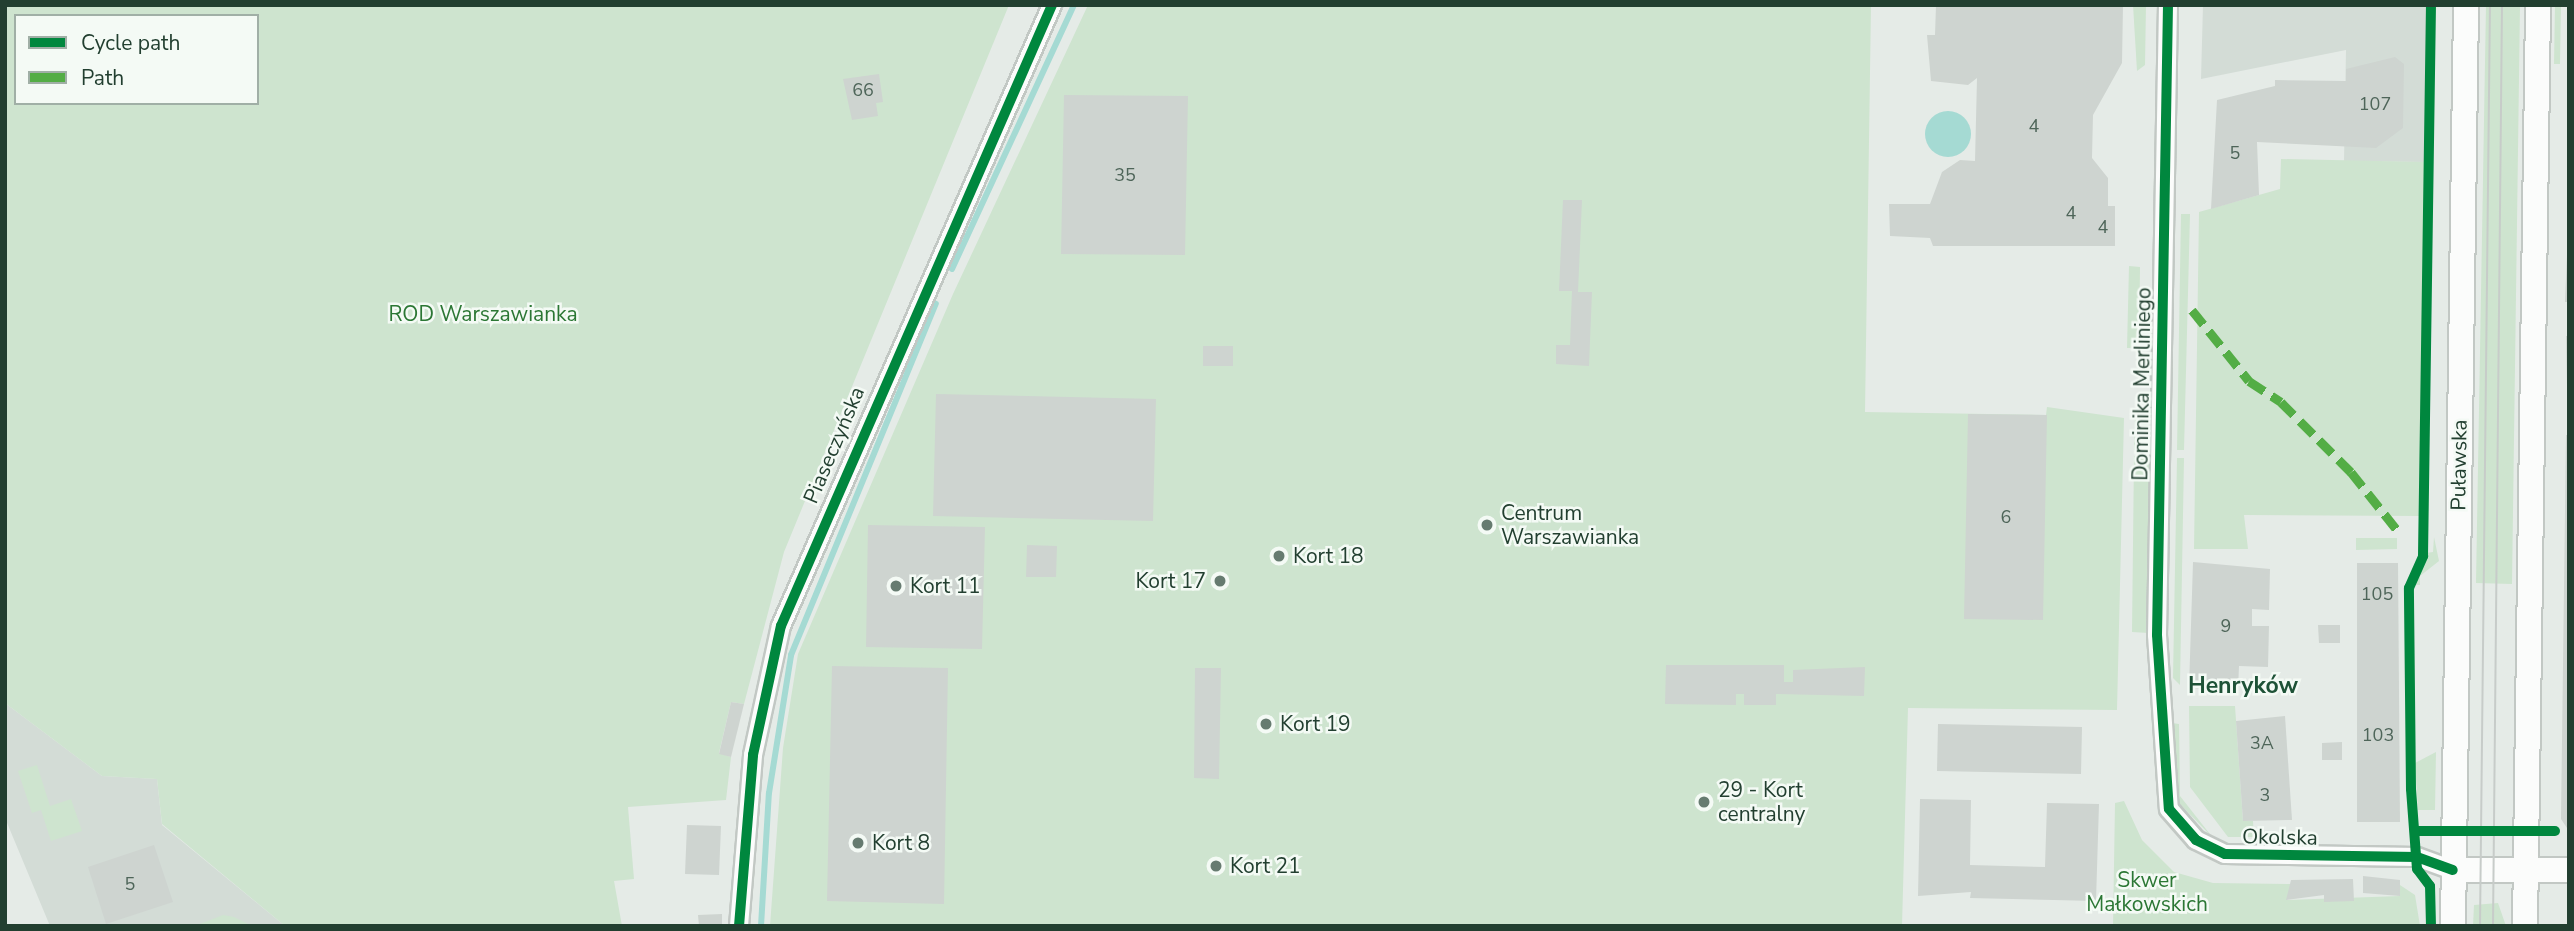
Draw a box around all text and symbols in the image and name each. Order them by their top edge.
legend [14,14,259,105]
text: Cycle path [81,29,180,57]
text: Path [81,64,124,92]
house number: 66 [852,79,874,101]
house number: 107 [2359,93,2391,115]
house number: 4 [2029,115,2039,137]
house number: 5 [2230,142,2240,164]
house number: 35 [1114,164,1136,186]
house number: 4 [2066,202,2076,224]
house number: 4 [2098,216,2108,238]
street label: Dominika Merliniego [2128,287,2156,481]
park label: ROD Warszawianka [388,301,578,327]
street label: Piaseczyńska [798,383,870,507]
street label: Puławska [2446,419,2472,511]
place label: Centrum Warszawianka [1501,500,1639,550]
house number: 6 [2001,506,2011,528]
marker: Centrum Warszawianka [1479,517,1495,533]
place label: Kort 18 [1293,543,1364,569]
marker: Kort 18 [1271,548,1287,564]
place label: Kort 17 [1135,568,1206,594]
place label: Kort 11 [910,573,981,599]
marker: Kort 17 [1212,573,1228,589]
marker: Kort 11 [888,578,904,594]
house number: 105 [2361,583,2393,605]
house number: 9 [2221,615,2231,637]
district label: Henryków [2188,672,2298,700]
place label: Kort 19 [1280,711,1351,737]
marker: Kort 19 [1258,716,1274,732]
house number: 103 [2362,724,2394,746]
house number: 3A [2250,732,2274,754]
place label: 29 - Kort centralny [1718,777,1805,827]
house number: 3 [2260,784,2270,806]
marker: 29 - Kort centralny [1696,794,1712,810]
street label: Okolska [2242,824,2318,850]
place label: Kort 8 [872,830,930,856]
marker: Kort 8 [850,835,866,851]
place label: Kort 21 [1230,853,1301,879]
marker: Kort 21 [1208,858,1224,874]
park label: Skwer Małkowskich [2086,867,2208,917]
house number: 5 [125,873,135,895]

